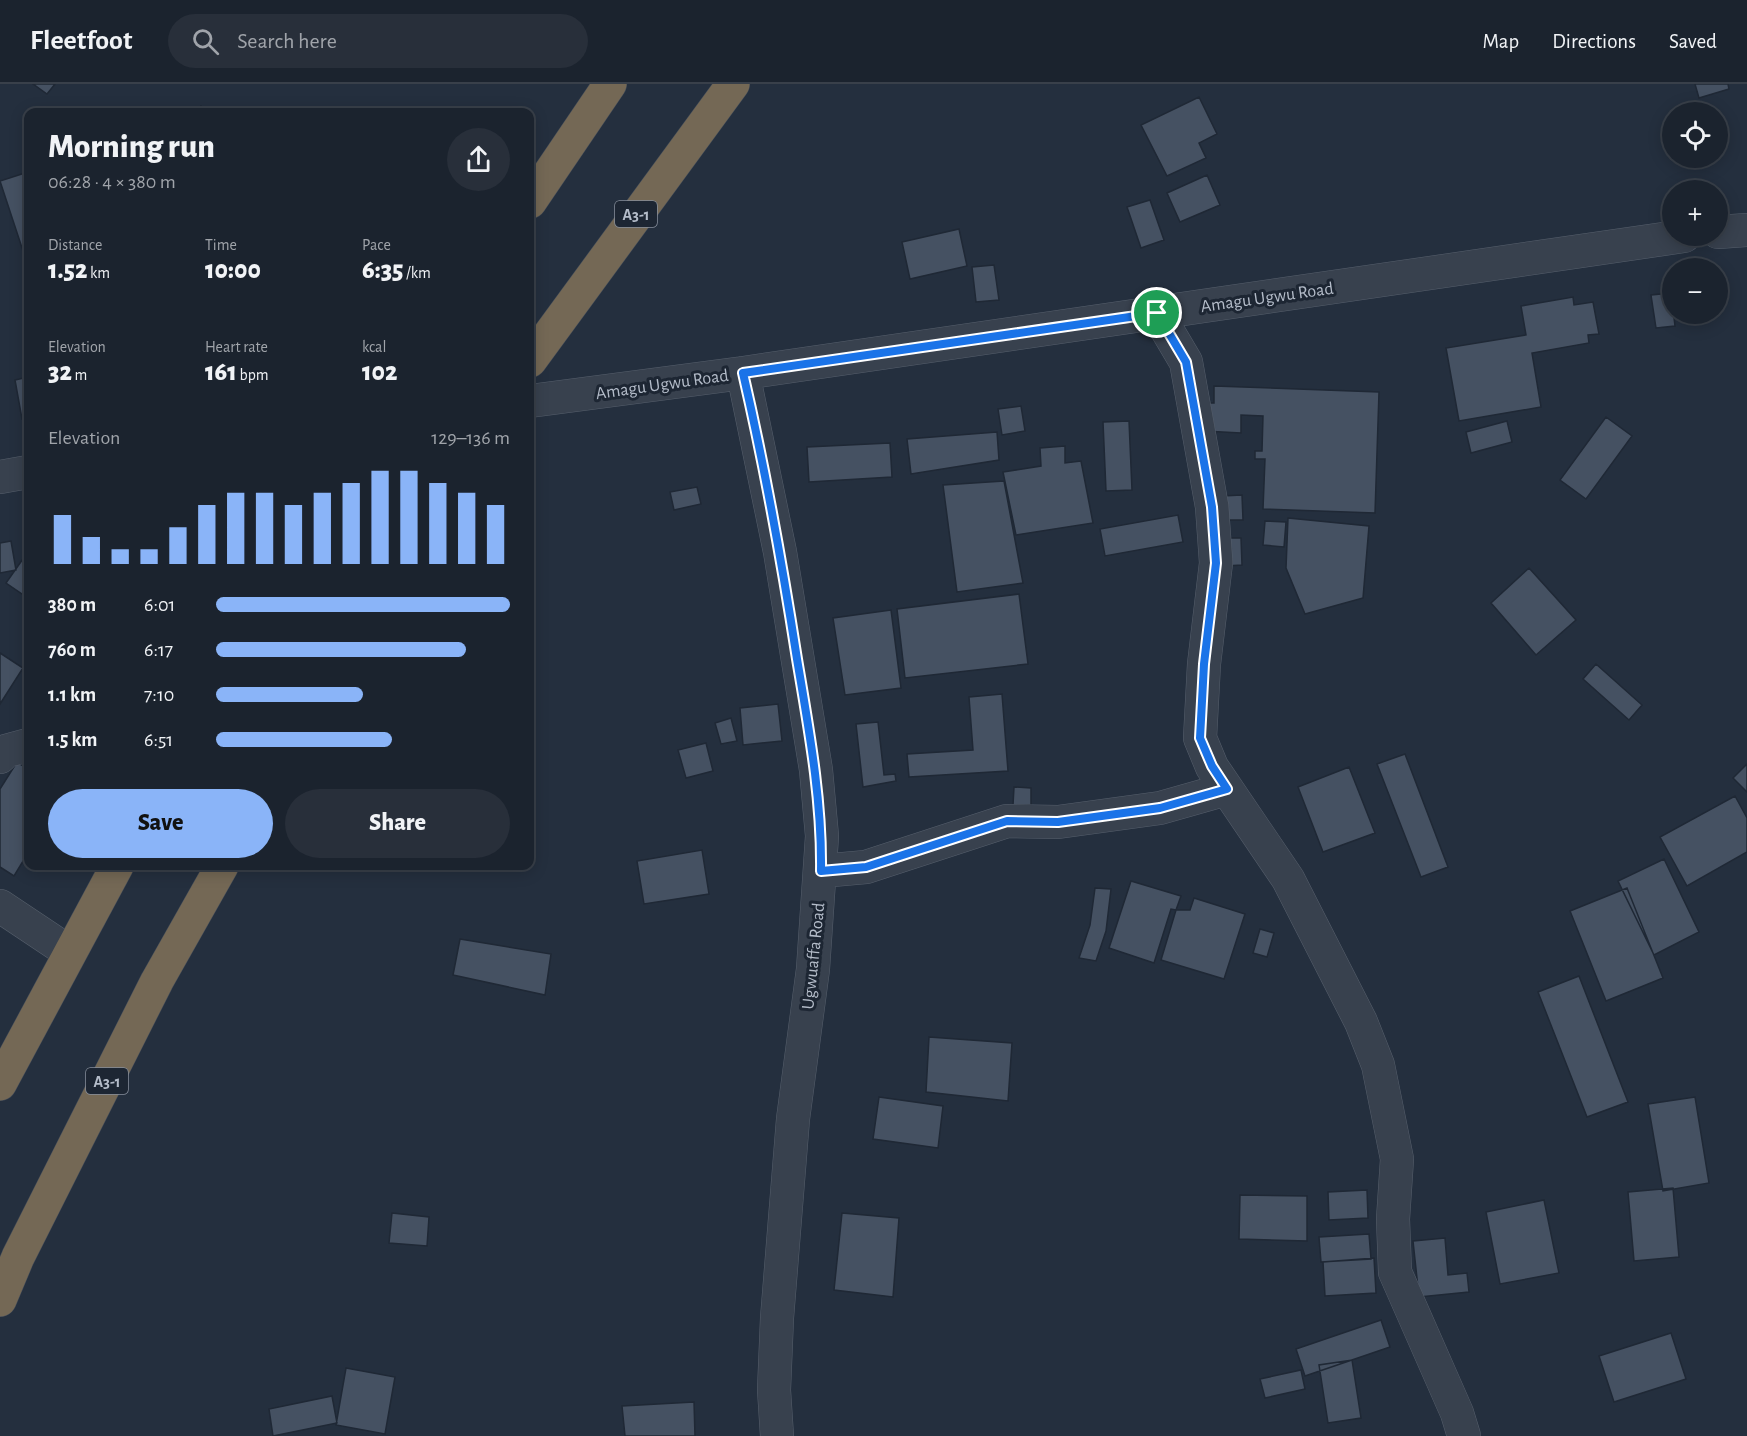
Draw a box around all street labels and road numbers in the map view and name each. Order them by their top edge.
road number: A3-1 [615,201,657,227]
street label: Amagu Ugwu Road [1200,280,1335,316]
street label: Amagu Ugwu Road [595,367,730,403]
street label: Ugwuaffa Road [799,902,829,1010]
road number: A3-1 [86,1068,128,1094]

